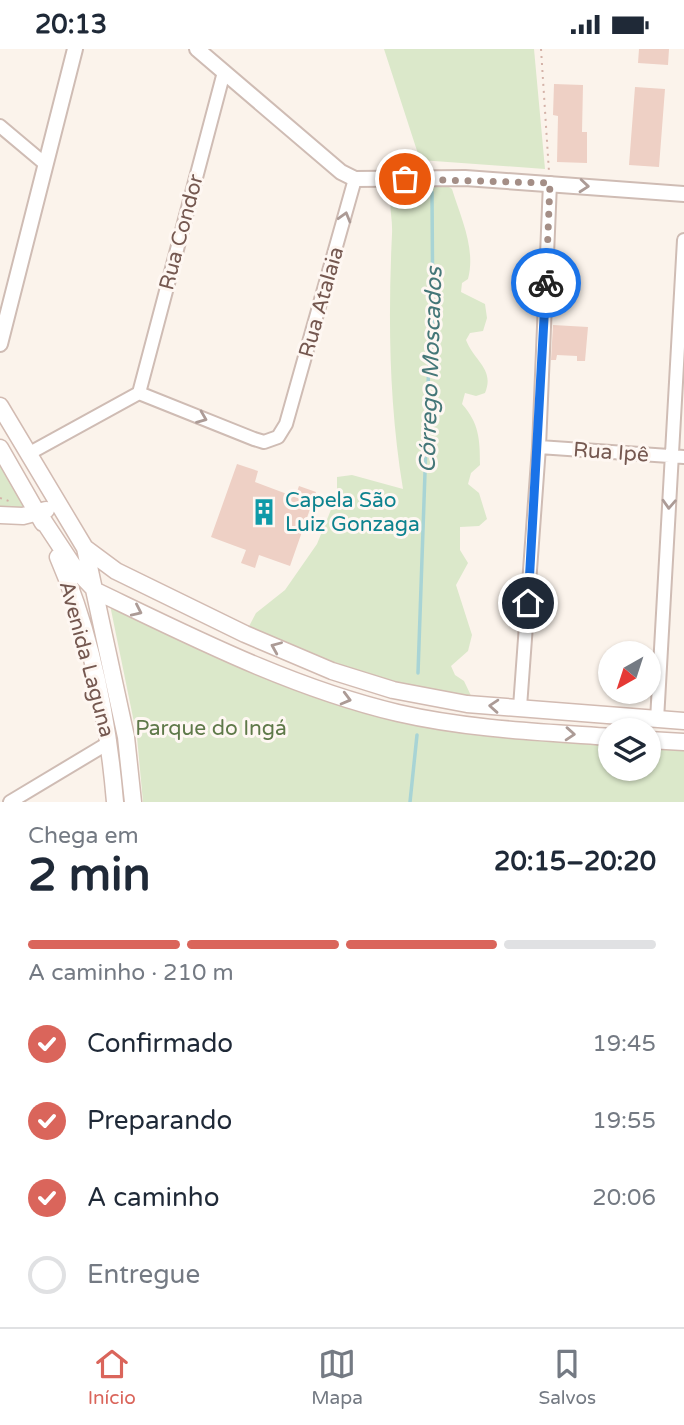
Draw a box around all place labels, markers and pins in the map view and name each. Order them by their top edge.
pin [375,149,435,209]
place label: Capela São Luiz Gonzaga [285,488,420,537]
building icon: Capela São Luiz Gonzaga [249,497,279,527]
pin [498,573,558,633]

